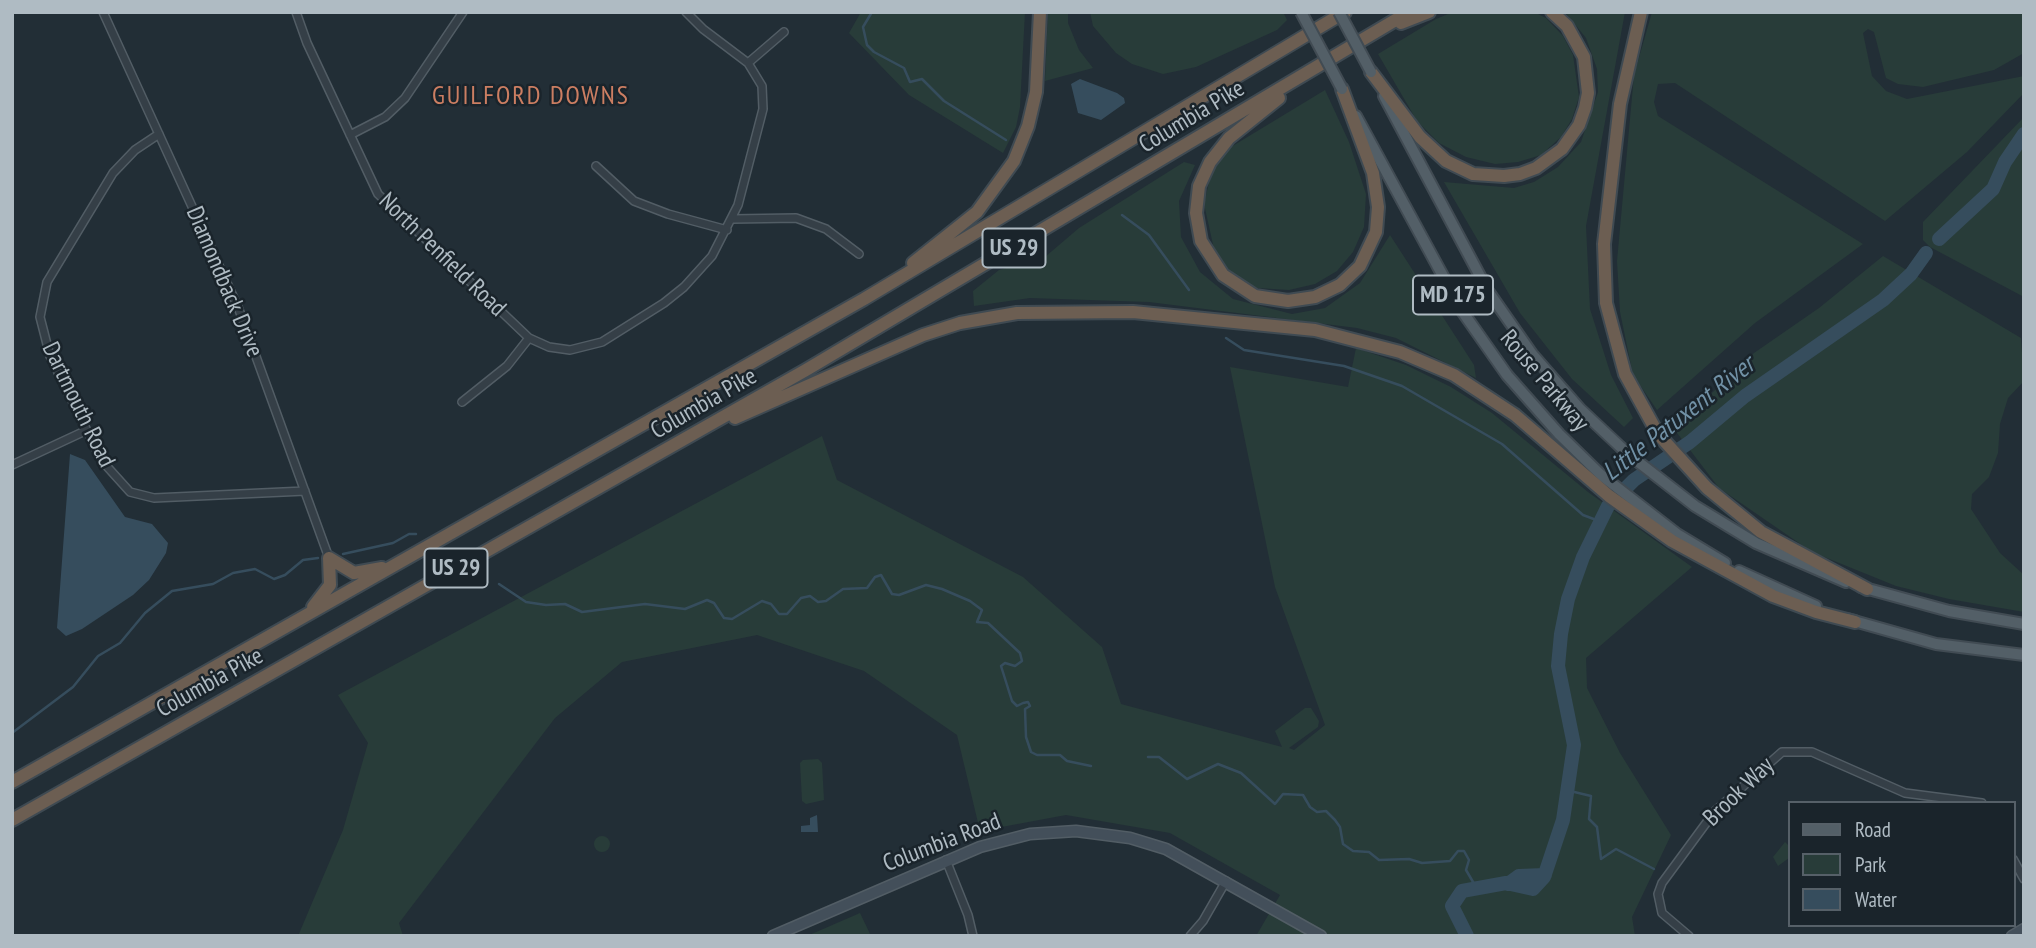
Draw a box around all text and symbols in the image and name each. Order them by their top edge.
street label: Columbia Pike [1134,74,1250,160]
district label: GUILFORD DOWNS [434,81,628,113]
street label: North Penfield Road [372,187,512,323]
street label: Diamondback Drive [179,202,269,362]
road number: US 29 [982,229,1046,268]
road number: MD 175 [1413,276,1493,314]
street label: Rouse Parkway [1493,325,1595,437]
street label: Dartmouth Road [35,338,121,472]
water label: Little Patuxent River [1597,350,1761,488]
street label: Columbia Pike [646,362,762,446]
road number: US 29 [424,548,488,588]
street label: Columbia Pike [152,642,268,724]
street label: Brook Way [1698,751,1780,833]
legend [1787,801,2015,927]
street label: Columbia Road [879,807,1005,879]
text: Road [1855,816,1891,843]
text: Park [1855,851,1886,878]
text: Water [1855,886,1897,913]

